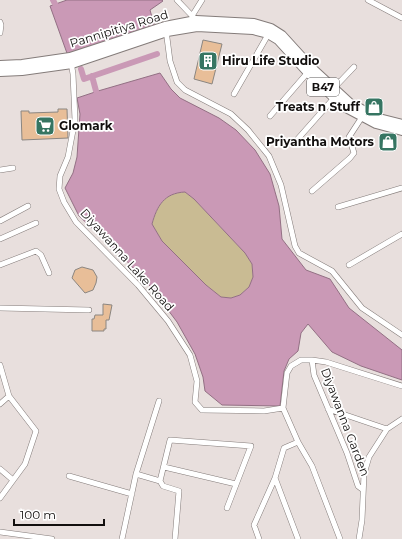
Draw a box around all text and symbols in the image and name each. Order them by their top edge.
street label: Pannipitiya Road [68,6,170,51]
building icon: Hiru Life Studio [197,50,219,72]
place label: Hiru Life Studio [222,53,320,68]
road number: B47 [307,78,339,96]
shop icon: Treats n Stuff [363,96,385,118]
place label: Treats n Stuff [276,99,361,114]
supermarket icon: Glomark [34,115,56,137]
place label: Glomark [59,118,113,133]
shop icon: Priyantha Motors [377,131,399,153]
place label: Priyantha Motors [266,134,375,149]
street label: Diyawanna Lake Road [77,205,177,314]
street label: Diyawanna Garden [318,366,373,478]
scale bar [14,501,104,527]
text: 100 m [20,507,56,522]

